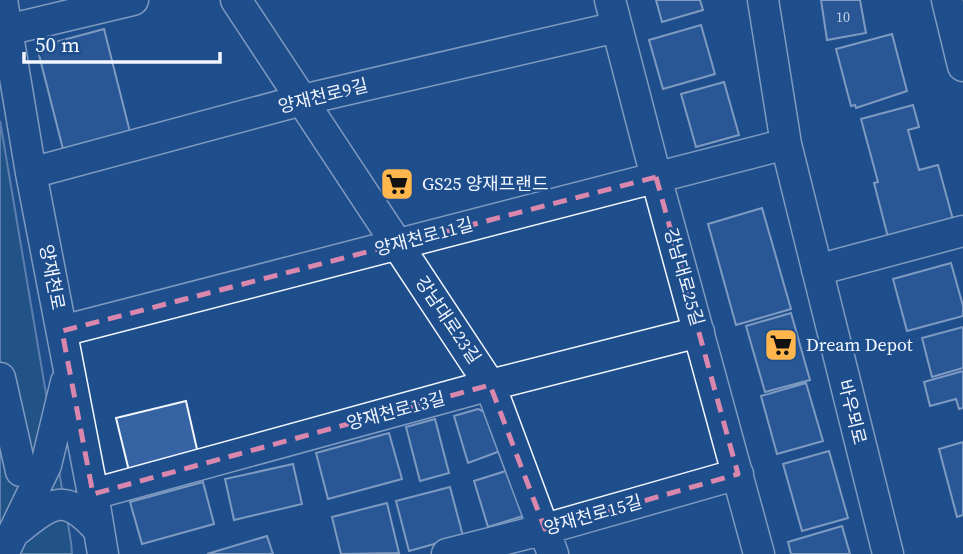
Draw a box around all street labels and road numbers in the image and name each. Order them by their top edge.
street label: 양재천로9길 [275,72,370,119]
street label: 양재천로11길 [372,211,476,262]
street label: 강남대로25길 [659,225,710,329]
street label: 양재천로 [34,242,71,312]
street label: 강남대로23길 [410,271,487,368]
street label: 바우뫼로 [832,377,873,447]
street label: 양재천로13길 [344,385,448,436]
street label: 양재천로15길 [541,489,645,540]

